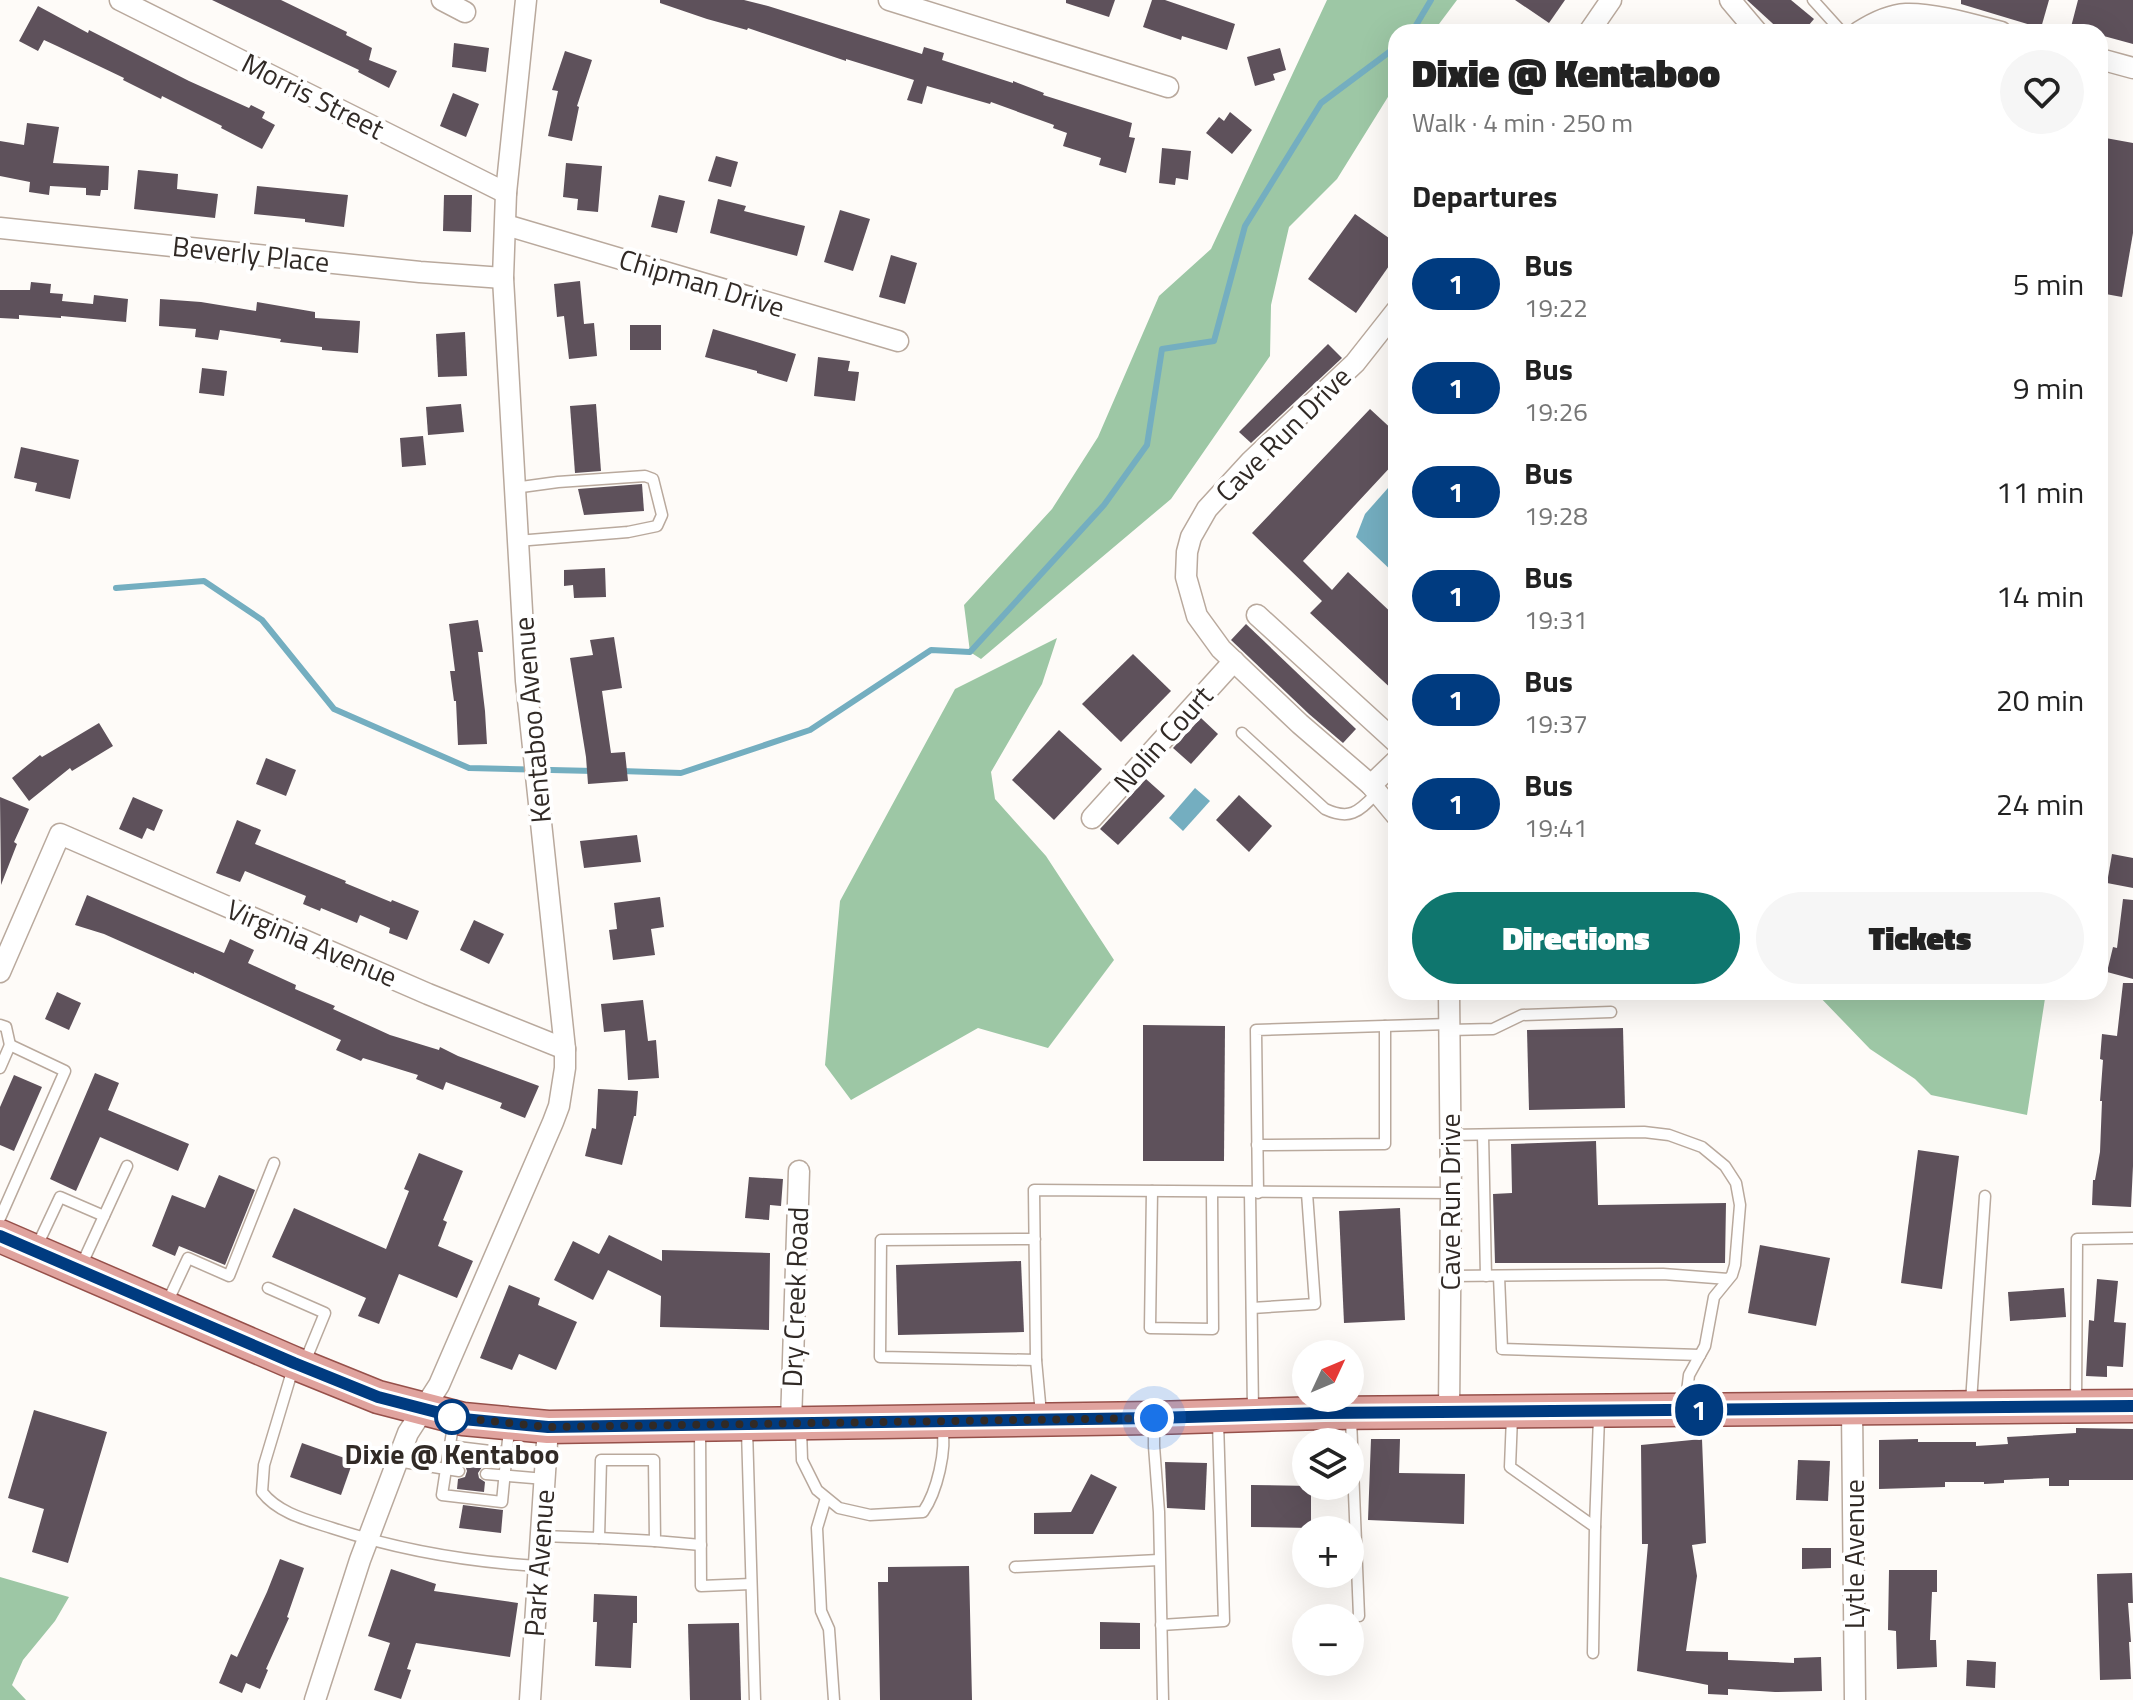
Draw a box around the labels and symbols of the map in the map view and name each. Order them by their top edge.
street label: Morris Street [234,41,392,150]
street label: Beverly Place [170,224,332,283]
street label: Chipman Drive [614,237,790,328]
street label: Cave Run Drive [1205,356,1360,511]
street label: Kentaboo Avenue [501,615,562,825]
street label: Nolin Court [1103,675,1223,802]
street label: Virginia Avenue [220,887,404,998]
street label: Cave Run Drive [1428,1113,1471,1291]
street label: Dry Creek Road [770,1206,819,1388]
north arrow [1292,1340,1364,1412]
line badge: 1 [1673,1384,1725,1436]
your location [1134,1398,1174,1438]
marker: Dixie @ Kentaboo [435,1400,469,1434]
place label: Dixie @ Kentaboo [345,1432,559,1475]
street label: Lytle Avenue [1832,1479,1875,1629]
street label: Park Avenue [512,1488,565,1638]

